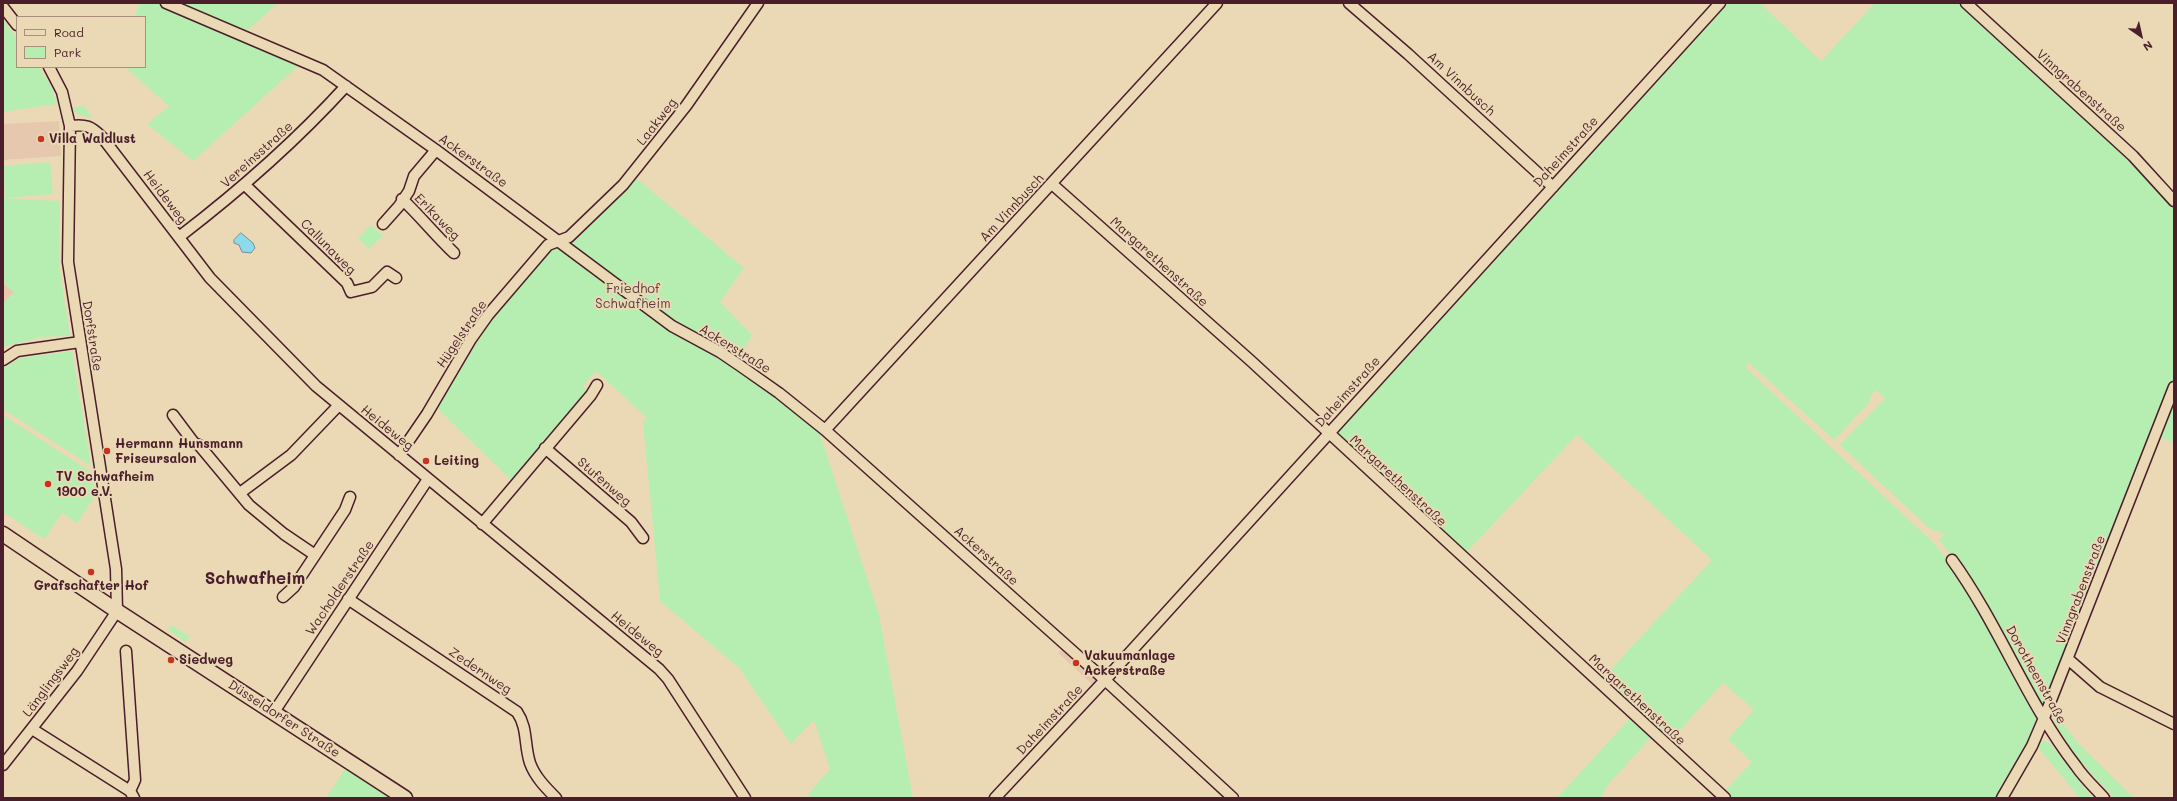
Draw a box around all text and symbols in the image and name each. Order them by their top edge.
legend [16,16,146,68]
north arrow [2121,16,2161,56]
text: Road [54,24,84,40]
text: N [2140,38,2156,55]
text: Park [54,44,81,60]
street label: Vinngrabenstraße [2033,47,2129,135]
street label: Am Vinnbusch [1424,49,1498,119]
street label: Laakweg [634,95,680,149]
street label: Daheimstraße [1530,113,1602,191]
street label: Vereinsstraße [218,119,296,191]
place label: Villa Waldlust [49,131,136,147]
street label: Ackerstraße [436,131,510,191]
marker: Villa Waldlust [36,134,46,144]
street label: Heideweg [140,167,190,227]
street label: Am Vinnbusch [977,171,1047,245]
street label: Erikaweg [411,190,463,244]
street label: Margarethenstraße [1107,214,1211,310]
street label: Callunaweg [297,216,359,278]
park label: Friedhof Schwafheim [595,281,671,312]
street label: Hügelstraße [434,297,490,371]
street label: Dorfstraße [79,300,105,372]
street label: Ackerstraße [696,321,774,377]
street label: Daheimstraße [1312,353,1384,431]
street label: Heideweg [358,402,416,454]
street label: Margarethenstraße [1346,432,1450,530]
place label: Hermann Hunsmann Friseursalon [115,436,243,467]
marker: Hermann Hunsmann Friseursalon [102,446,112,456]
place label: Leiting [434,453,479,469]
street label: Stufenweg [574,454,634,510]
marker: Leiting [421,456,431,466]
place label: TV Schwafheim 1900 e.V. [56,469,154,500]
marker: TV Schwafheim 1900 e.V. [43,479,53,489]
street label: Ackerstraße [951,523,1021,589]
street label: Vinngrabenstraße [2053,533,2109,647]
street label: Wacholderstraße [302,538,378,638]
marker: Grafschafter Hof [86,567,96,577]
district label: Schwafheim [205,569,305,589]
place label: Grafschafter Hof [34,578,148,594]
street label: Heideweg [608,608,666,660]
street label: Dorotheenstraße [2002,623,2070,727]
street label: Länglingsweg [20,644,82,720]
street label: Zedernweg [446,644,514,698]
place label: Vakuumanlage Ackerstraße [1084,648,1175,679]
street label: Margarethenstraße [1585,651,1689,749]
place label: Siedweg [179,652,233,668]
marker: Siedweg [166,655,176,665]
marker: Vakuumanlage Ackerstraße [1071,658,1081,668]
street label: Düsseldorfer Straße [225,677,343,761]
street label: Daheimstraße [1014,682,1086,758]

